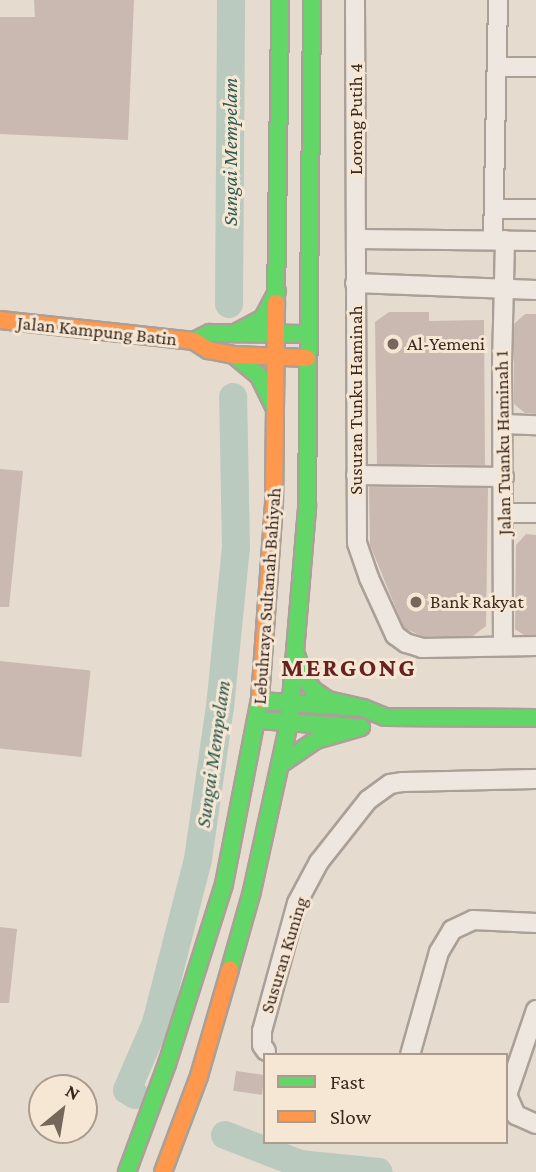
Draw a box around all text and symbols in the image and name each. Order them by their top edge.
street label: Lorong Putih 4 [345,63,367,175]
water label: Sungai Mempelam [217,78,243,226]
street label: Susuran Tunku Haminah [345,305,367,495]
street label: Jalan Kampung Batin [16,311,178,351]
place label: Al-Yemeni [407,333,485,355]
marker: Al-Yemeni [385,336,401,352]
street label: Jalan Tuanku Haminah 1 [490,351,516,535]
street label: Lebuhraya Sultanah Bahiyah [248,487,286,705]
place label: Bank Rakyat [430,591,524,613]
marker: Bank Rakyat [408,594,424,610]
district label: MERGONG [282,652,416,684]
water label: Sungai Mempelam [190,679,236,829]
street label: Susuran Kuning [255,894,313,1016]
legend [263,1053,508,1144]
text: Fast [330,1070,365,1094]
north arrow [28,1074,98,1144]
text: N [62,1080,84,1104]
text: Slow [330,1105,371,1129]

